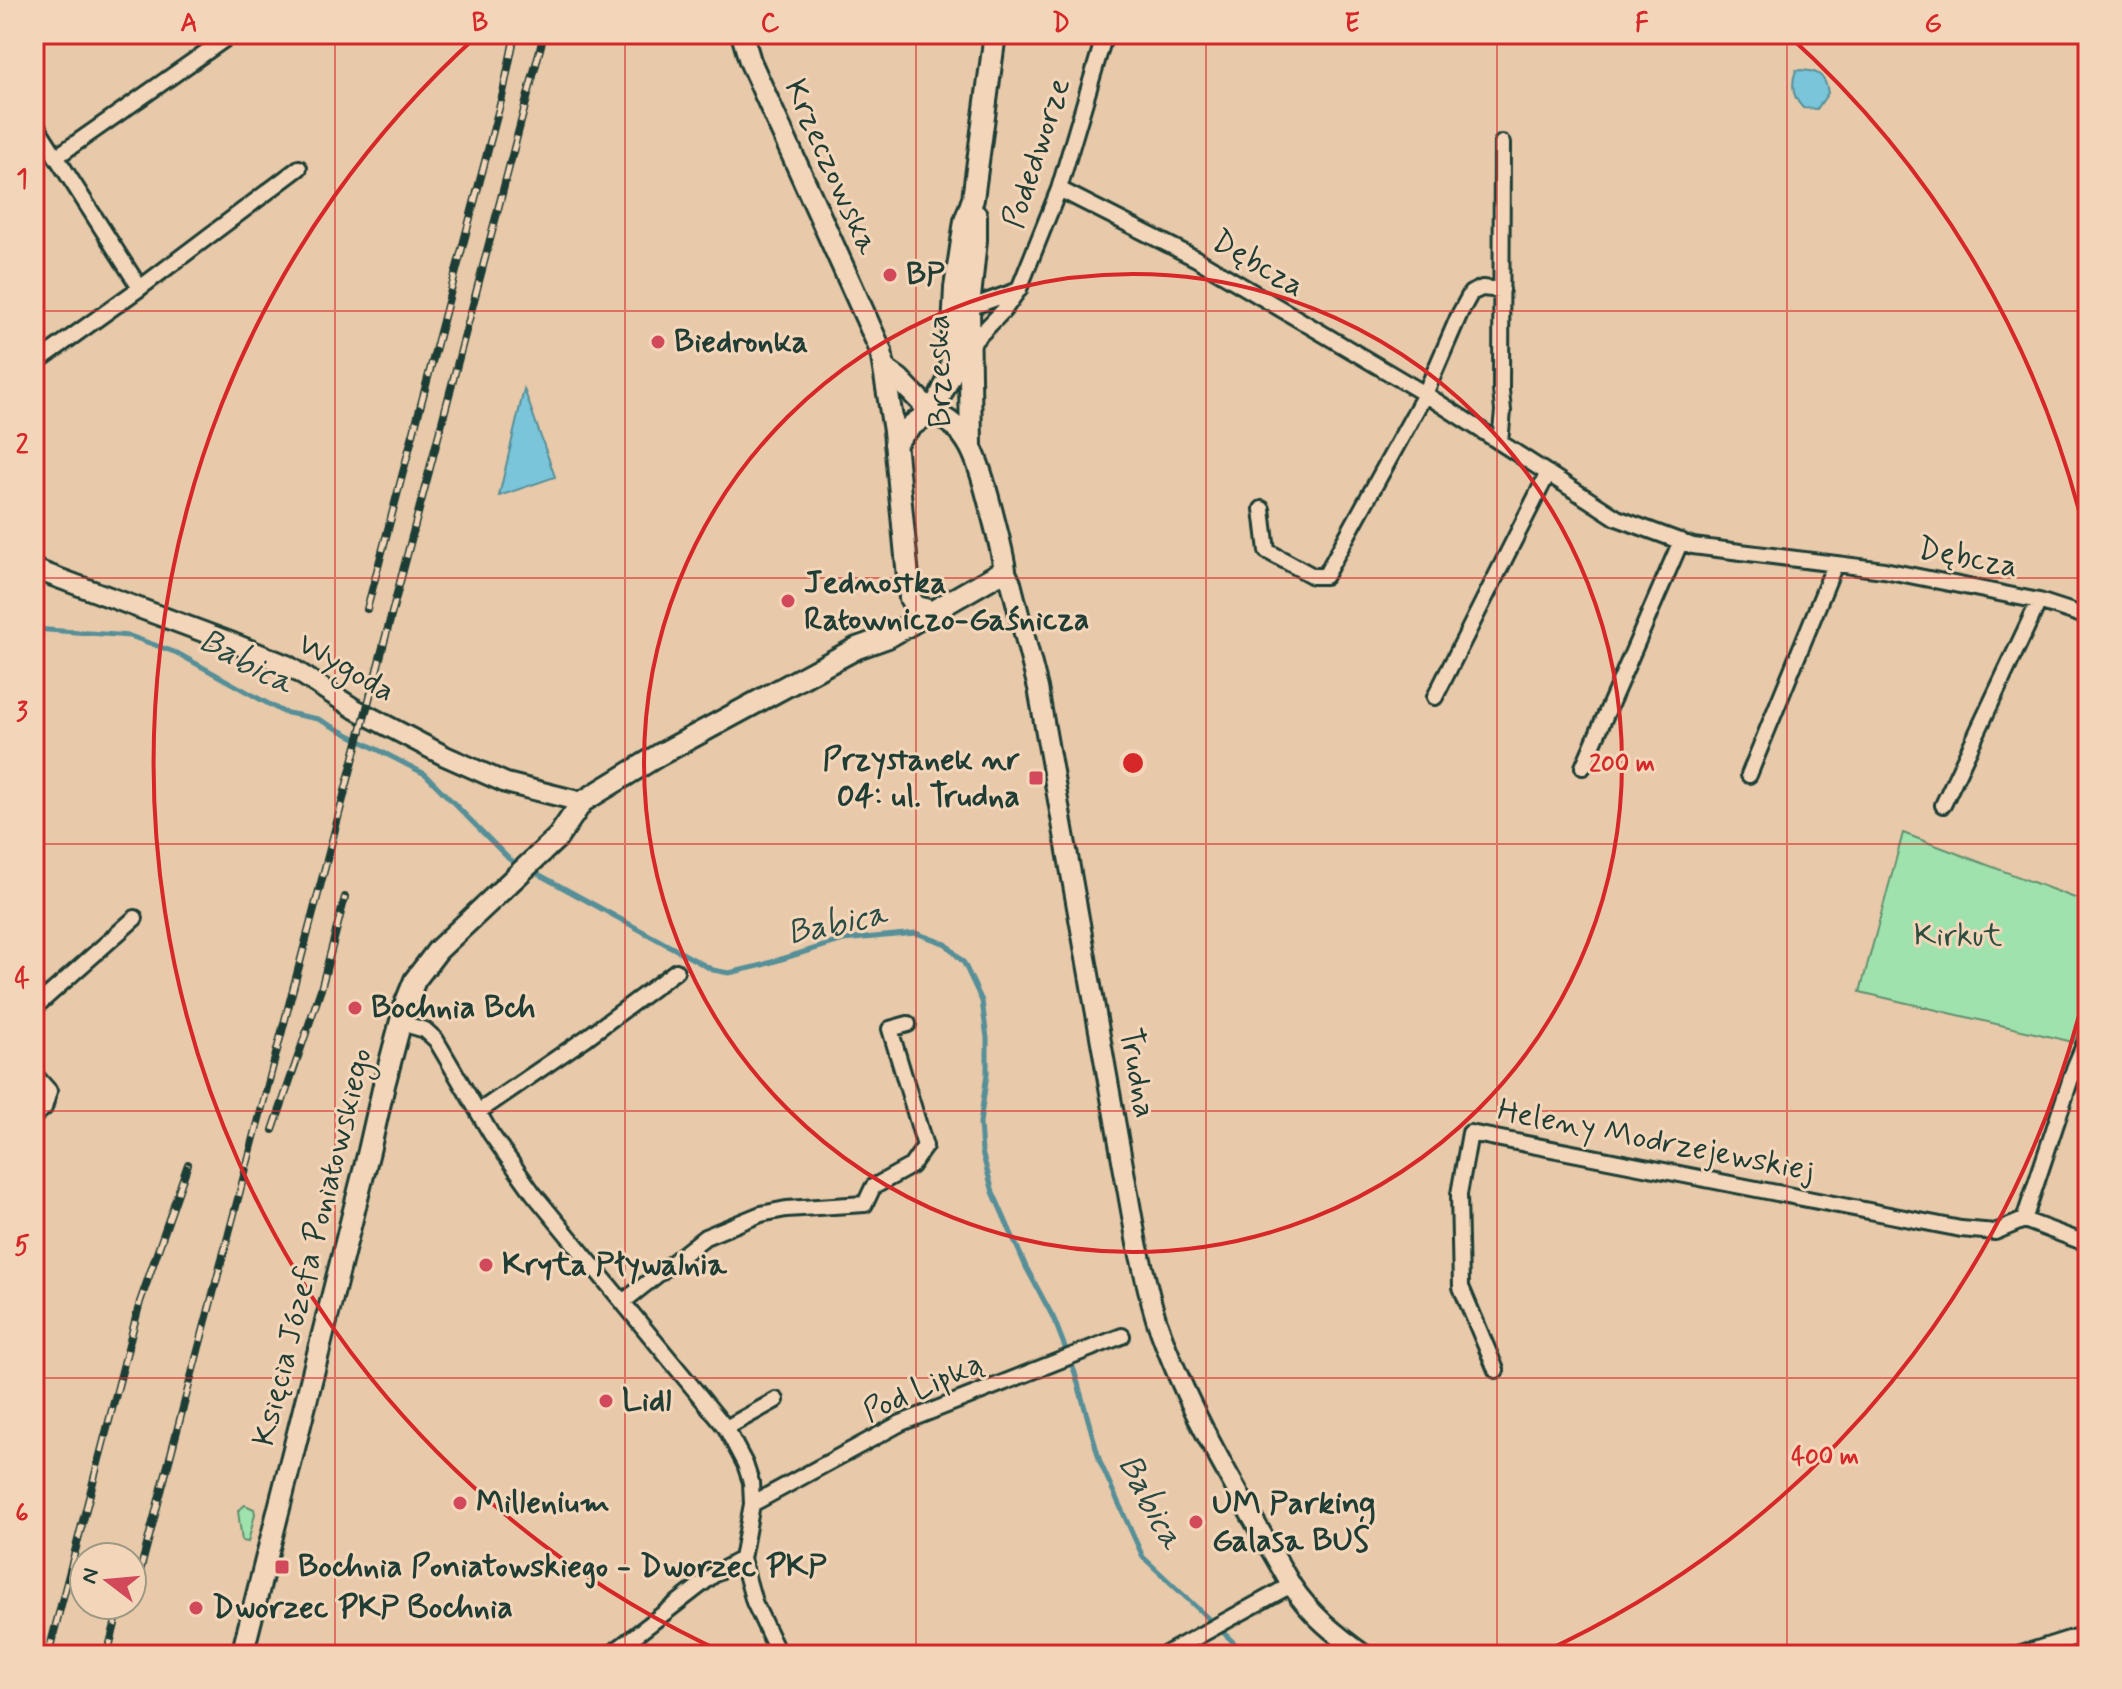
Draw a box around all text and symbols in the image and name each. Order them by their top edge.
text: A [180,7,198,41]
text: B [472,7,488,41]
text: C [761,7,780,41]
text: D [1052,7,1070,41]
text: E [1344,7,1360,41]
text: F [1635,7,1649,41]
text: G [1924,7,1942,41]
street label: Podedworze [993,72,1081,234]
street label: Krzeczowska [774,73,889,262]
text: 1 [16,163,28,197]
street label: Dębcza [1204,220,1312,308]
place label: BP [906,254,945,296]
marker: BP [881,266,899,284]
street label: Brzeska [918,314,962,428]
place label: Biedronka [674,321,808,363]
marker: Biedronka [649,333,667,351]
text: 2 [16,429,29,463]
street label: Dębcza [1914,528,2022,588]
place label: Jednostka Ratowniczo-Gaśnicza [804,562,1089,641]
marker: Jednostka Ratowniczo-Gaśnicza [779,592,797,610]
water label: Babica [191,618,302,706]
street label: Wygoda [289,623,402,714]
text: 3 [16,696,28,730]
place label: Przystanek nr 04: ul. Trudna [822,739,1020,818]
centre of rings [1119,749,1147,777]
text: 200 m [1589,749,1655,780]
marker: Przystanek nr 04: ul. Trudna [1027,769,1045,787]
water label: Babica [783,891,893,956]
park label: Kirkut [1914,915,2003,957]
text: 4 [14,963,30,997]
place label: Bochnia Bch [371,987,536,1029]
marker: Bochnia Bch [346,999,364,1017]
street label: Trudna [1108,1025,1166,1121]
street label: Księcia Józefa Poniatowskiego [243,1044,385,1451]
street label: Heleny Modrzejewskiej [1494,1090,1818,1192]
text: 5 [14,1230,30,1264]
place label: Kryta Pływalnia [502,1244,728,1286]
marker: Kryta Pływalnia [477,1256,495,1274]
street label: Pod Lipką [856,1343,990,1433]
place label: Lidl [622,1380,671,1422]
marker: Lidl [597,1392,615,1410]
text: 400 m [1791,1442,1859,1473]
water label: Babica [1106,1447,1194,1558]
place label: Millenium [476,1482,610,1524]
place label: UM Parking Galasa BUS [1212,1483,1376,1562]
marker: Millenium [451,1494,469,1512]
text: 6 [15,1497,29,1531]
marker: UM Parking Galasa BUS [1187,1513,1205,1531]
north arrow [68,1541,148,1621]
place label: Bochnia Poniatowskiego - Dworzec PKP [298,1546,827,1589]
marker: Bochnia Poniatowskiego - Dworzec PKP [273,1558,291,1576]
text: N [75,1565,106,1587]
place label: Dworzec PKP Bochnia [212,1587,513,1629]
marker: Dworzec PKP Bochnia [187,1599,205,1617]

